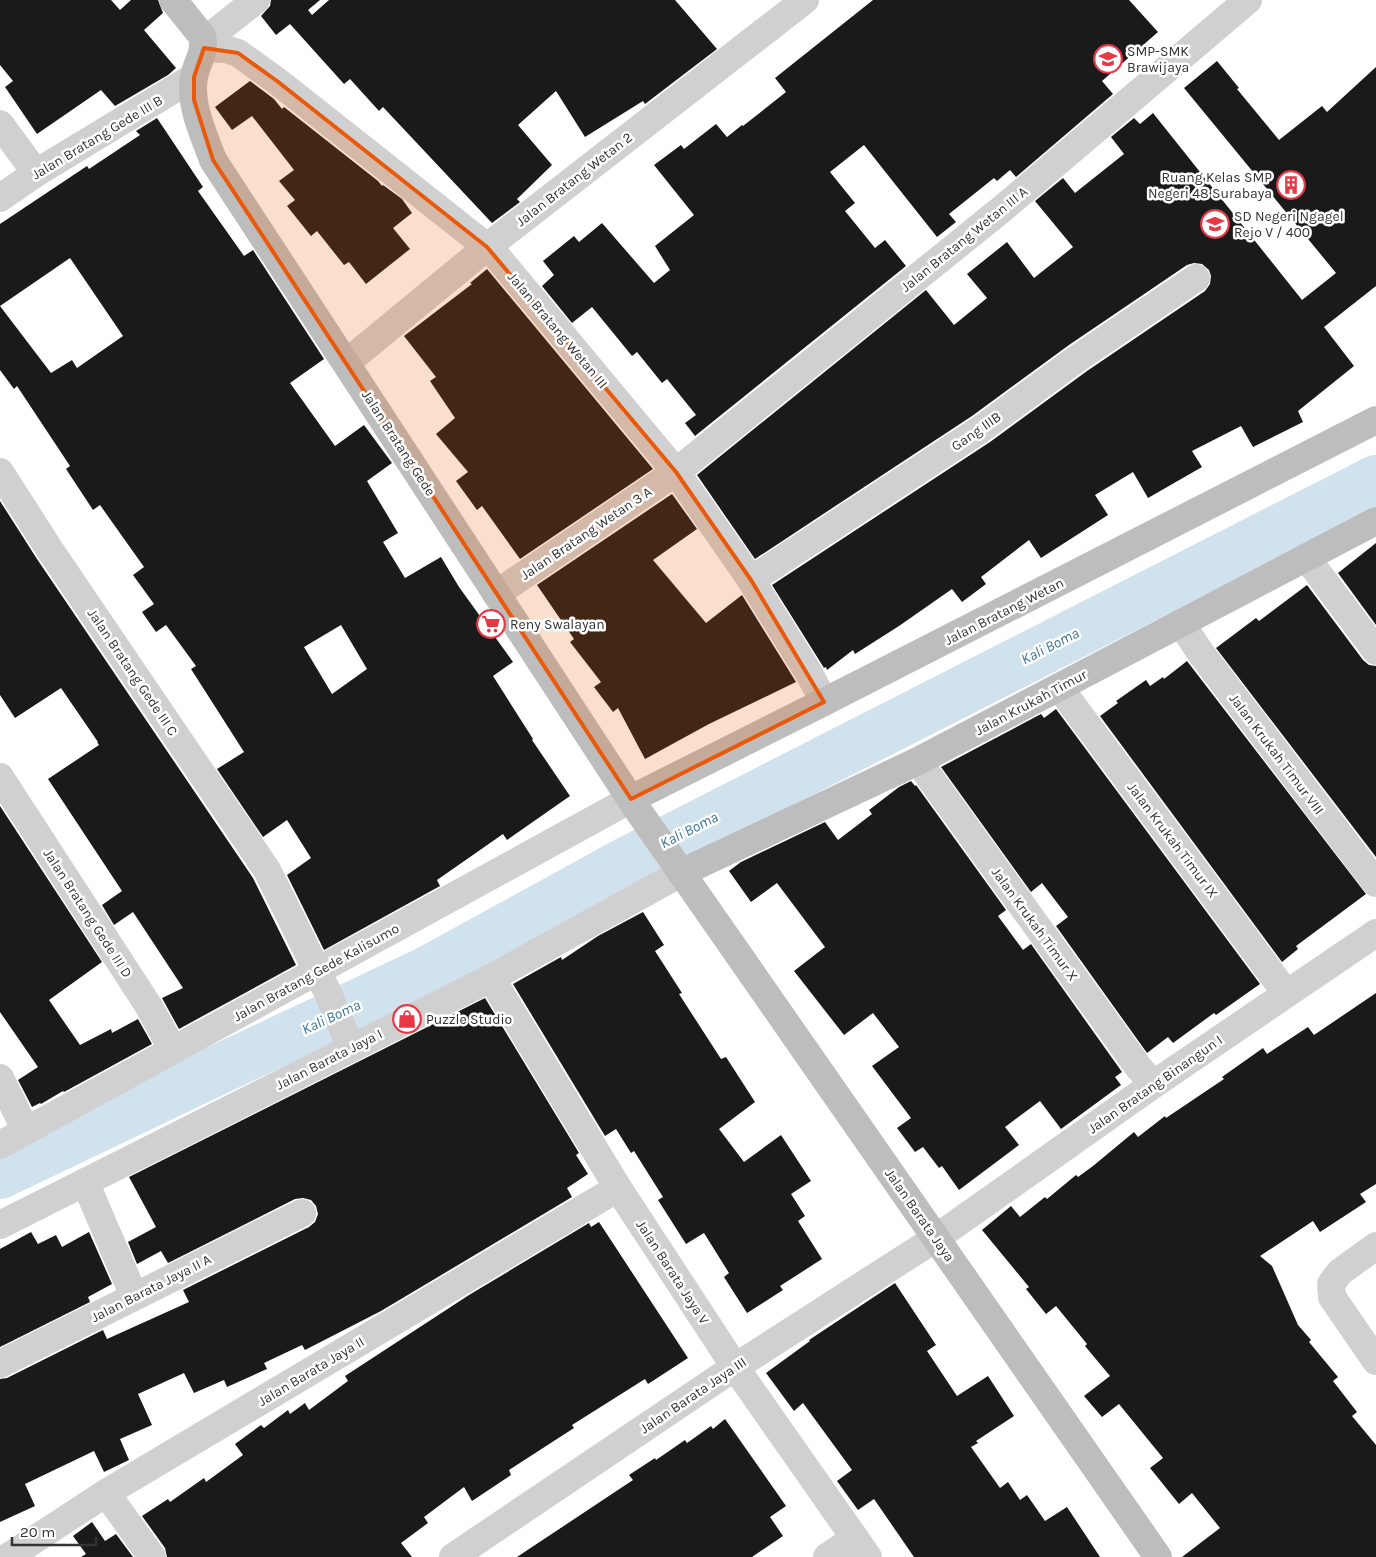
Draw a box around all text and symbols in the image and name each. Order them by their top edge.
place label: SMP-SMK Brawijaya [1127,43,1189,76]
school or university icon: SMP-SMK Brawijaya [1093,44,1123,74]
street label: Jalan Bratang Gede III B [29,92,166,183]
street label: Jalan Bratang Wetan 2 [513,129,636,230]
place label: Ruang Kelas SMP Negeri 48 Surabaya [1148,169,1272,202]
building icon: Ruang Kelas SMP Negeri 48 Surabaya [1276,170,1306,200]
street label: Jalan Bratang Wetan III A [898,183,1031,296]
place label: SD Negeri Ngagel Rejo V / 400 [1234,208,1344,241]
school or university icon: SD Negeri Ngagel Rejo V / 400 [1200,209,1230,239]
street label: Jalan Bratang Wetan III [504,269,611,392]
street label: Jalan Bratang Gede [358,387,439,499]
street label: Gang IIIB [948,408,1004,455]
street label: Jalan Bratang Wetan 3 A [517,483,655,584]
street label: Jalan Bratang Wetan [942,574,1067,649]
street label: Jalan Bratang Gede III C [84,606,181,739]
supermarket icon: Reny Swalayan [476,609,506,639]
place label: Reny Swalayan [510,616,605,633]
water label: Kali Boma [1018,624,1082,668]
street label: Jalan Krukah Timur [973,665,1091,739]
street label: Jalan Krukah Timur VIII [1226,691,1328,818]
street label: Jalan Krukah Timur IX [1124,779,1222,901]
water label: Kali Boma [657,808,721,852]
street label: Jalan Bratang Gede III D [40,846,136,981]
street label: Jalan Krukah Timur X [988,864,1082,984]
street label: Jalan Bratang Gede Kalisumo [230,920,402,1025]
water label: Kali Boma [299,996,363,1038]
shop icon: Puzzle Studio [392,1004,422,1034]
place label: Puzzle Studio [426,1011,512,1028]
street label: Jalan Barata Jaya I [273,1025,385,1094]
street label: Jalan Bratang Binangun I [1085,1031,1226,1137]
street label: Jalan Barata Jaya [881,1165,958,1265]
street label: Jalan Barata Jaya V [632,1217,713,1328]
street label: Jalan Barata Jaya II A [88,1251,214,1326]
street label: Jalan Barata Jaya II [255,1333,367,1410]
street label: Jalan Barata Jaya III [637,1353,750,1437]
scale bar [12,1514,96,1546]
text: 20 m [20,1523,55,1541]

